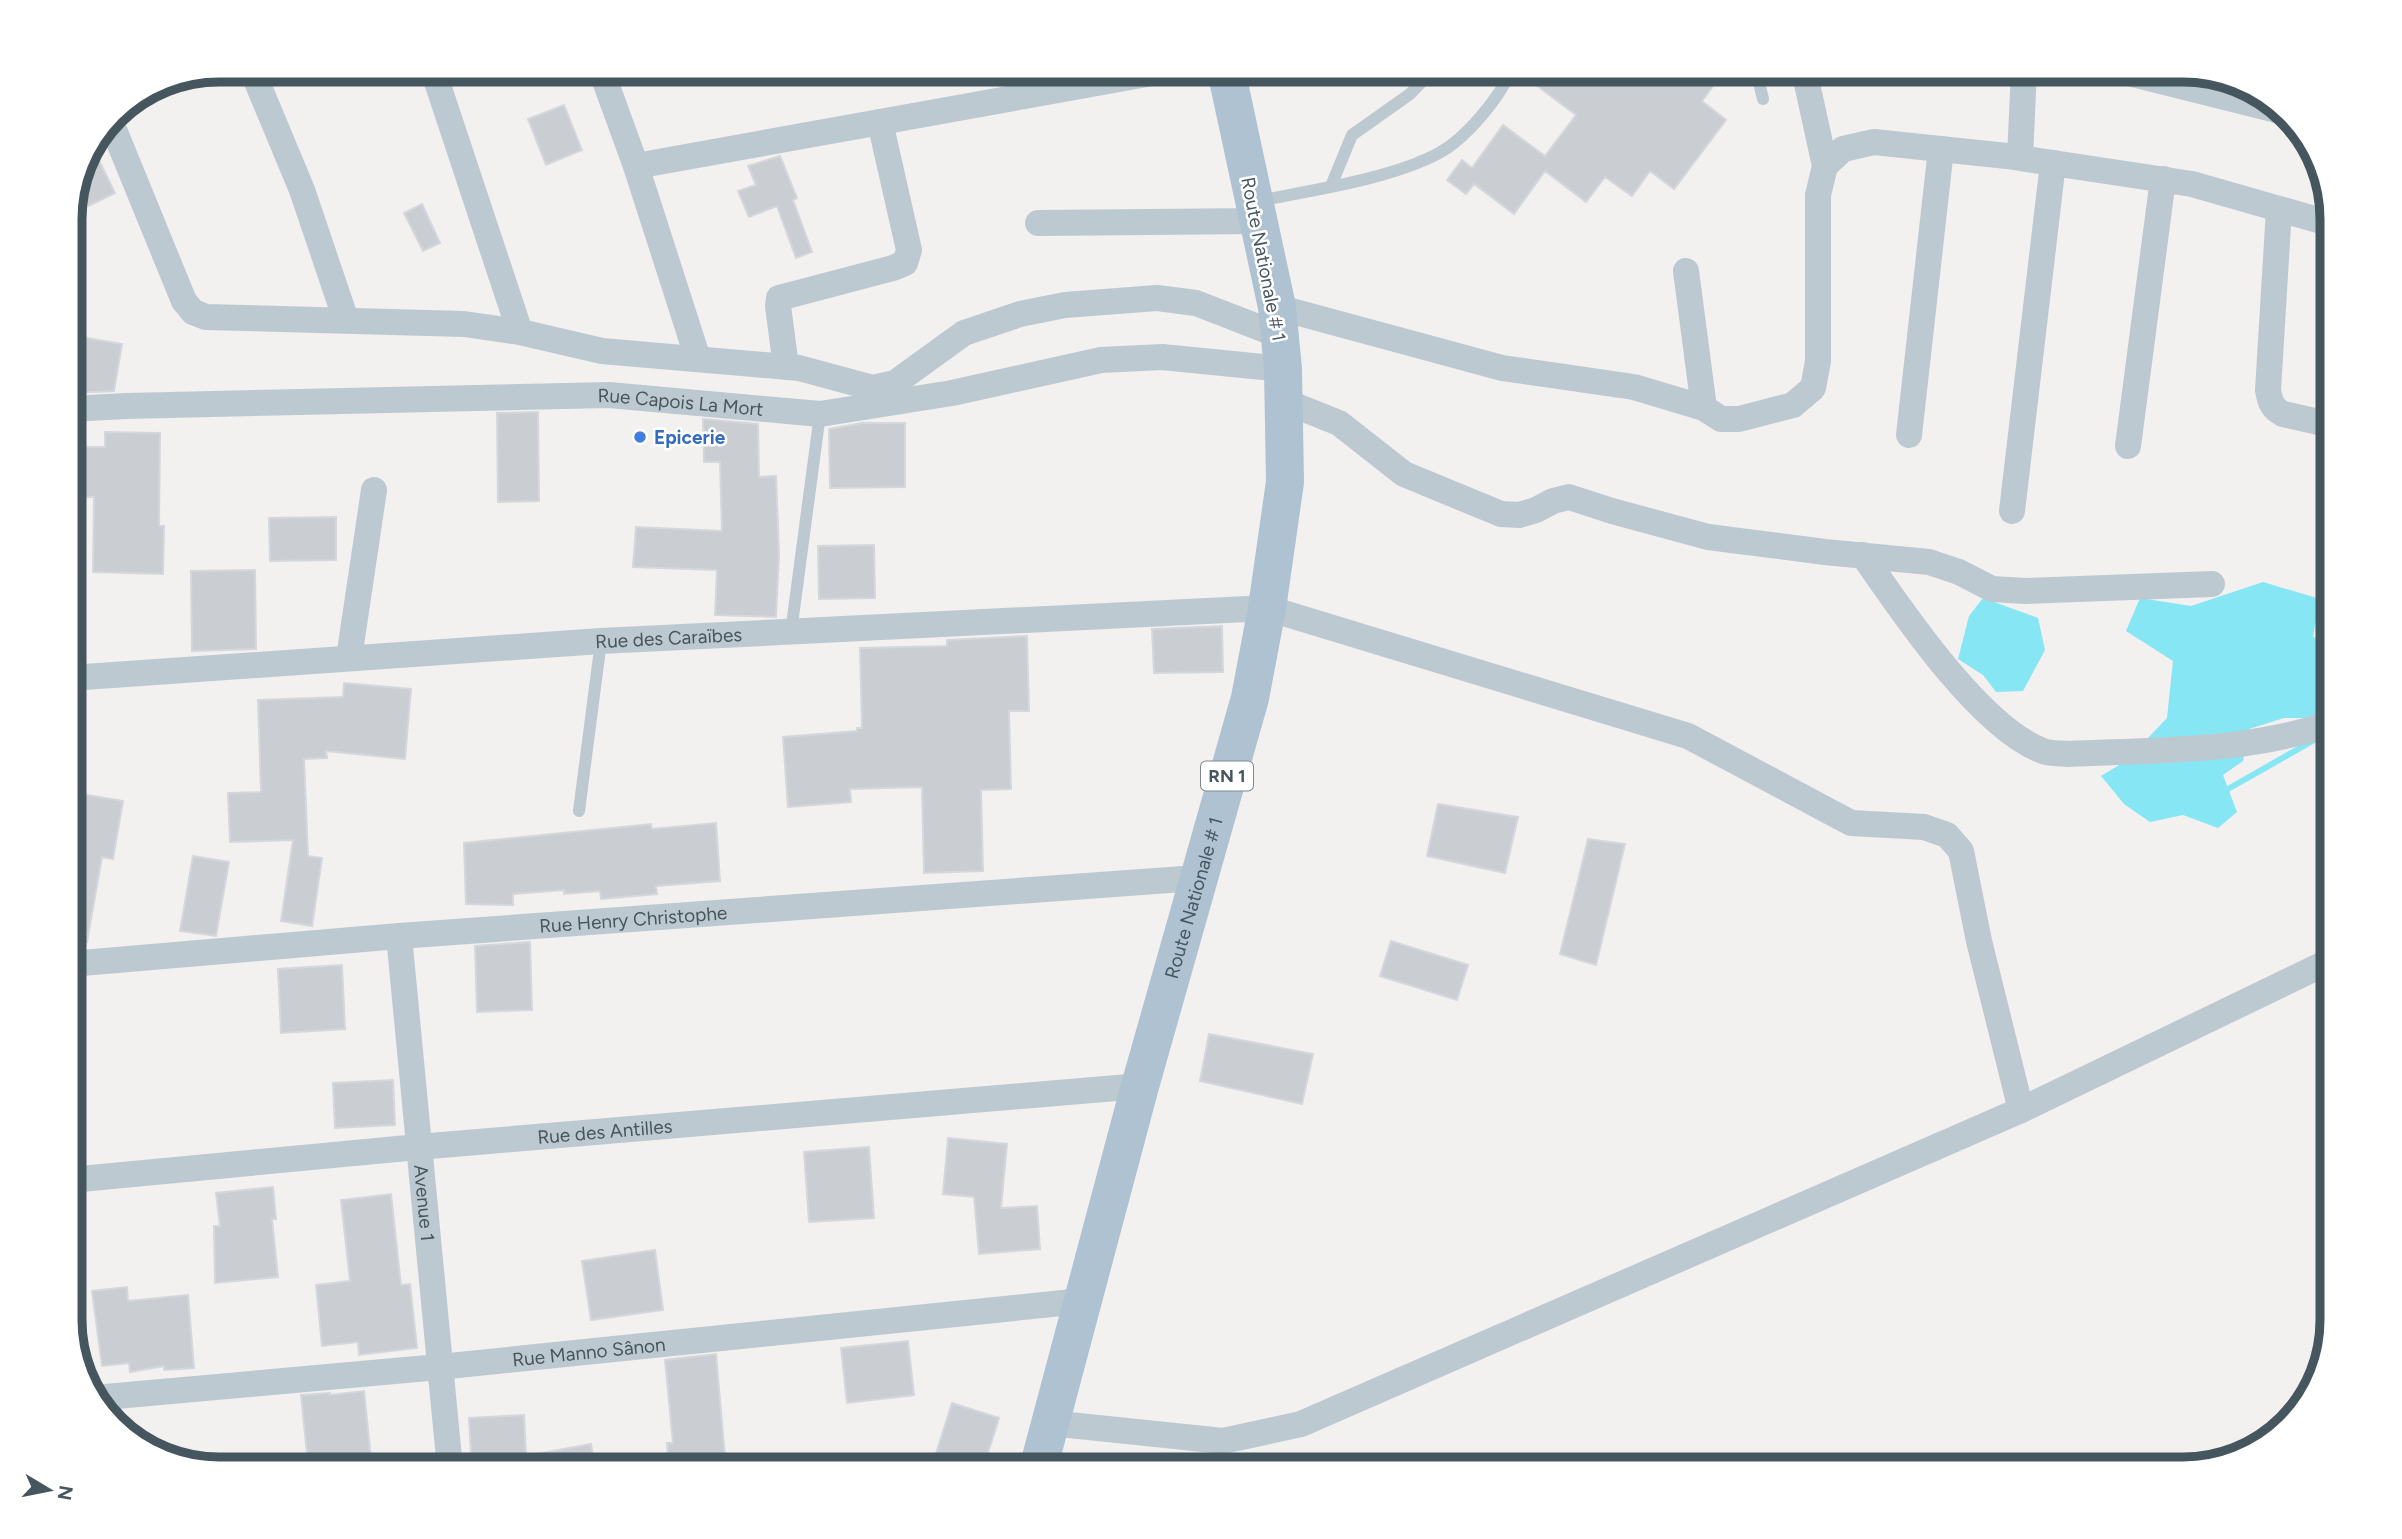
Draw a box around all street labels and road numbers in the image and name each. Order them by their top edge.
street label: Route Nationale # 1 [1236,175,1291,343]
street label: Rue Capois La Mort [597,384,764,421]
street label: Rue des Caraïbes [595,623,743,653]
road number: RN 1 [1201,762,1253,790]
street label: Route Nationale # 1 [1160,814,1228,981]
street label: Rue Henry Christophe [538,901,728,938]
street label: Rue des Antilles [536,1115,673,1149]
street label: Avenue 1 [409,1163,439,1242]
street label: Rue Manno Sânon [511,1333,667,1371]

